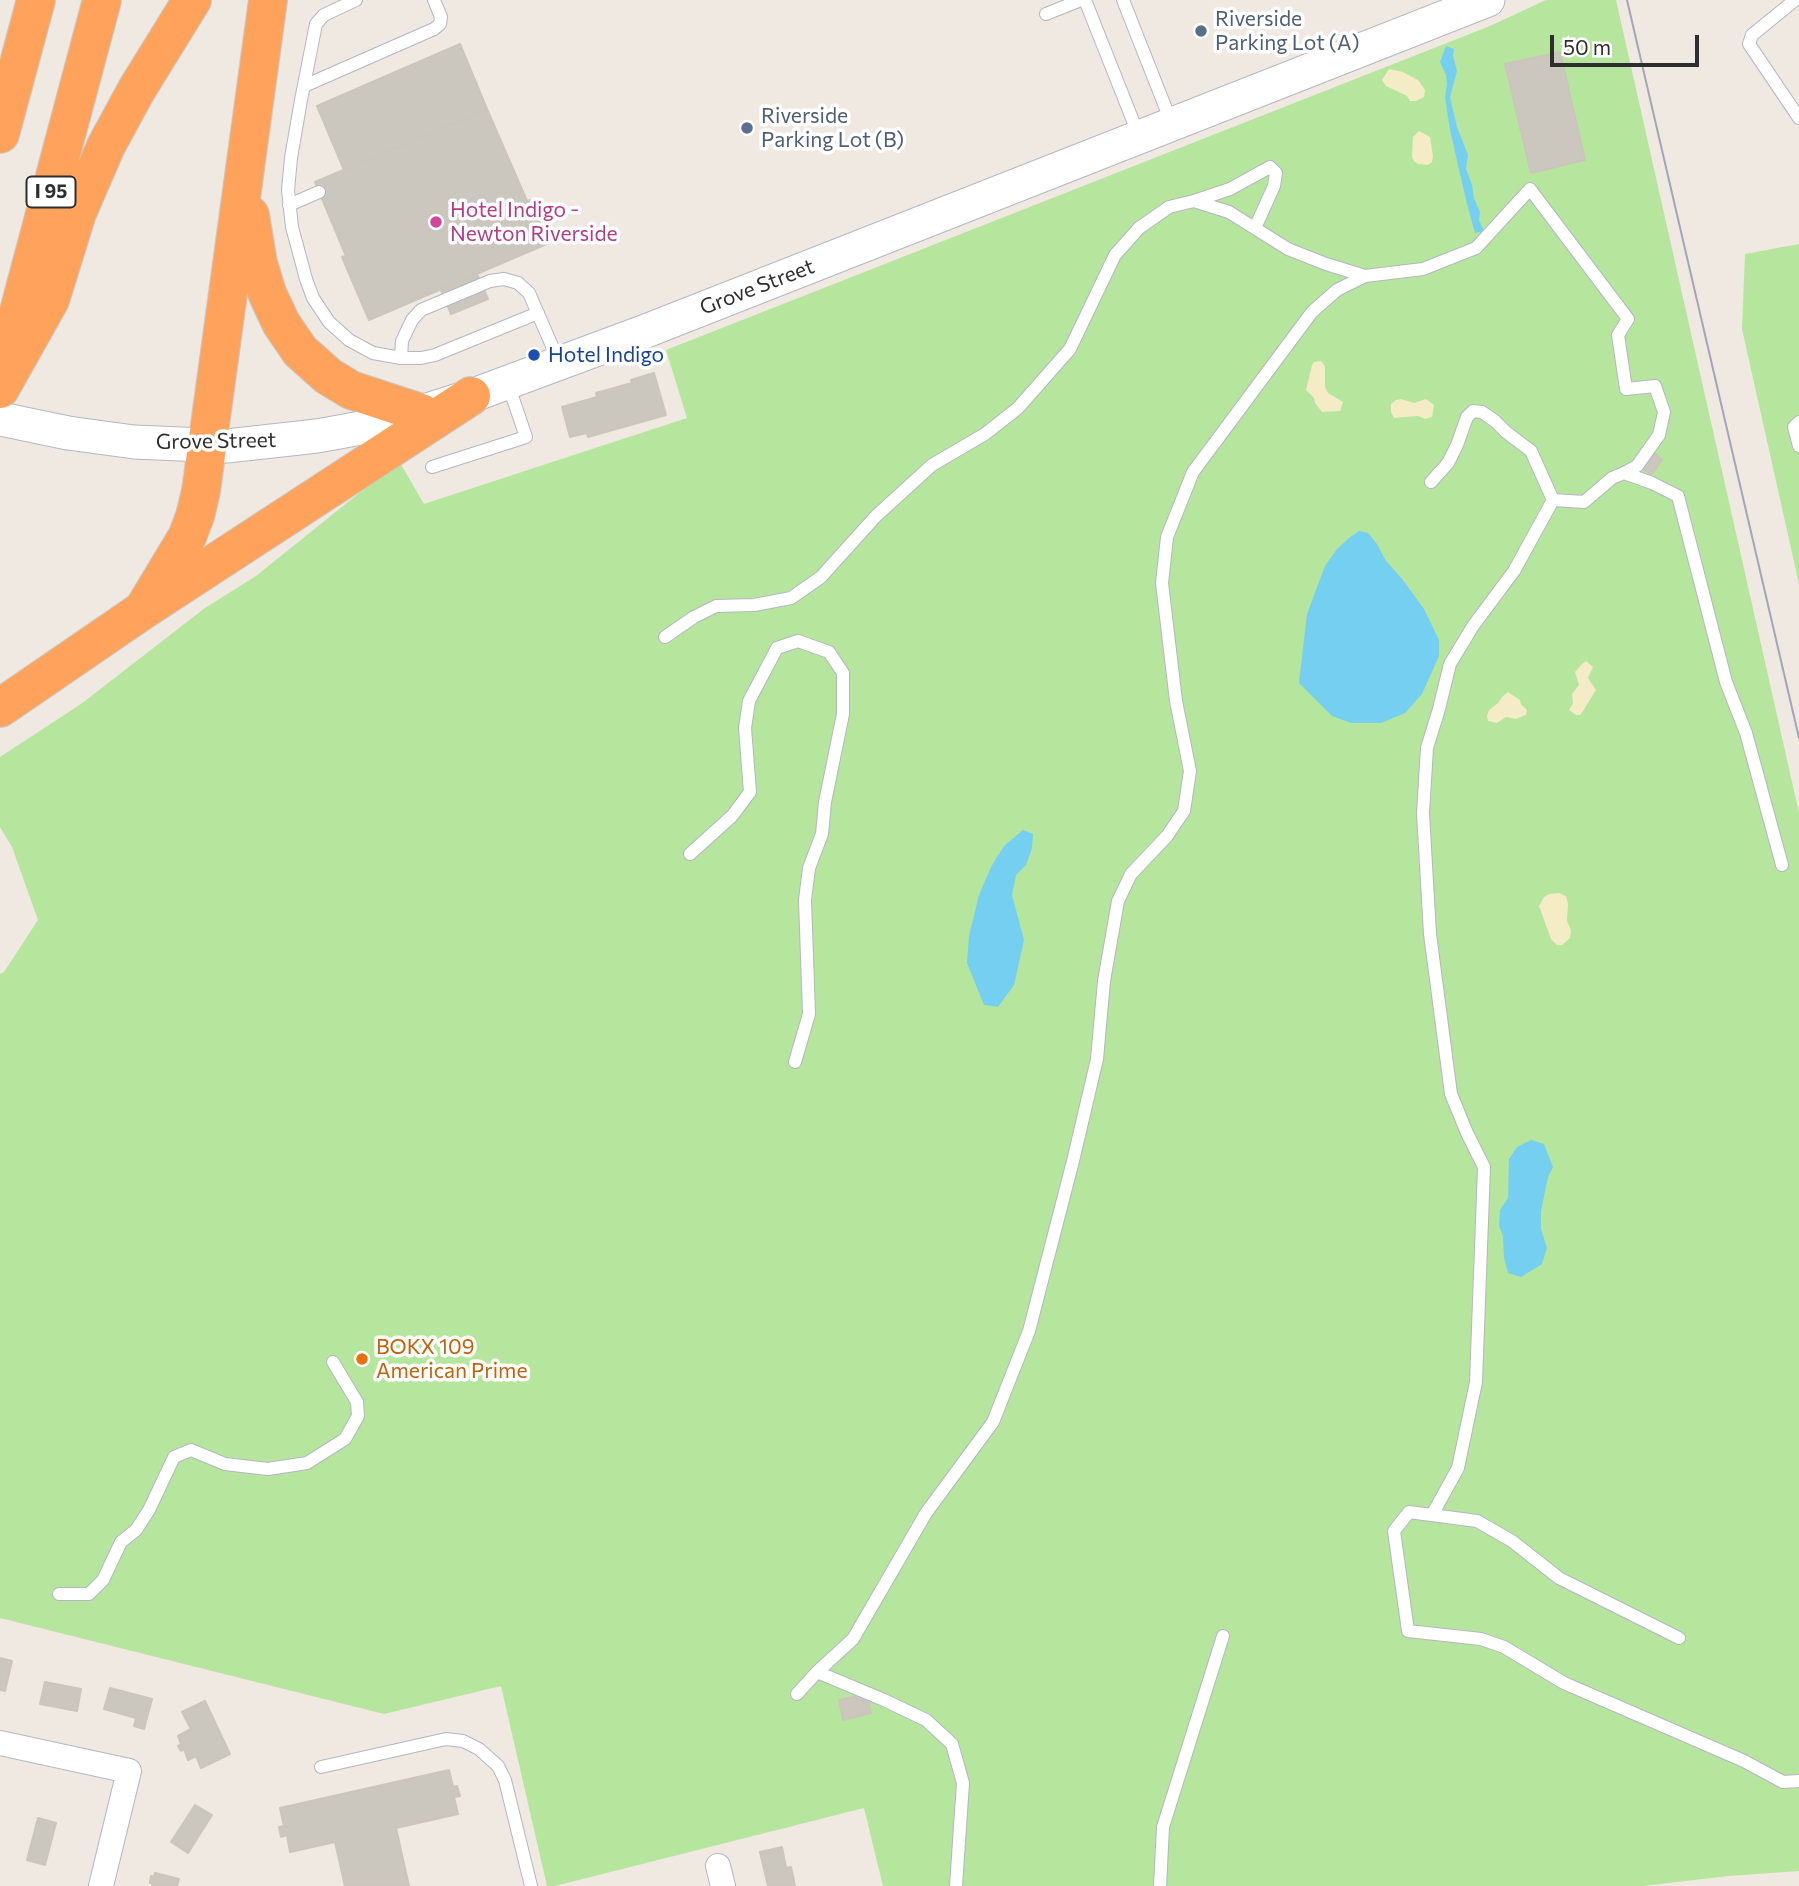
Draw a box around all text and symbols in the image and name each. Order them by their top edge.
place label: Riverside Parking Lot (A) [1215,6,1359,56]
scale bar [1554,21,1703,65]
marker: Riverside Parking Lot (A) [1193,23,1209,39]
text: 50 m [1563,34,1611,59]
place label: Riverside Parking Lot (B) [761,103,904,153]
marker: Riverside Parking Lot (B) [739,120,755,136]
road number: I 95 [26,176,76,208]
place label: Hotel Indigo - Newton Riverside [450,197,618,247]
marker: Hotel Indigo - Newton Riverside [428,214,444,230]
street label: Grove Street [696,254,818,320]
place label: Hotel Indigo [548,342,664,368]
marker: Hotel Indigo [526,347,542,363]
street label: Grove Street [156,427,276,455]
place label: BOKX 109 American Prime [376,1334,527,1384]
marker: BOKX 109 American Prime [354,1351,370,1367]

